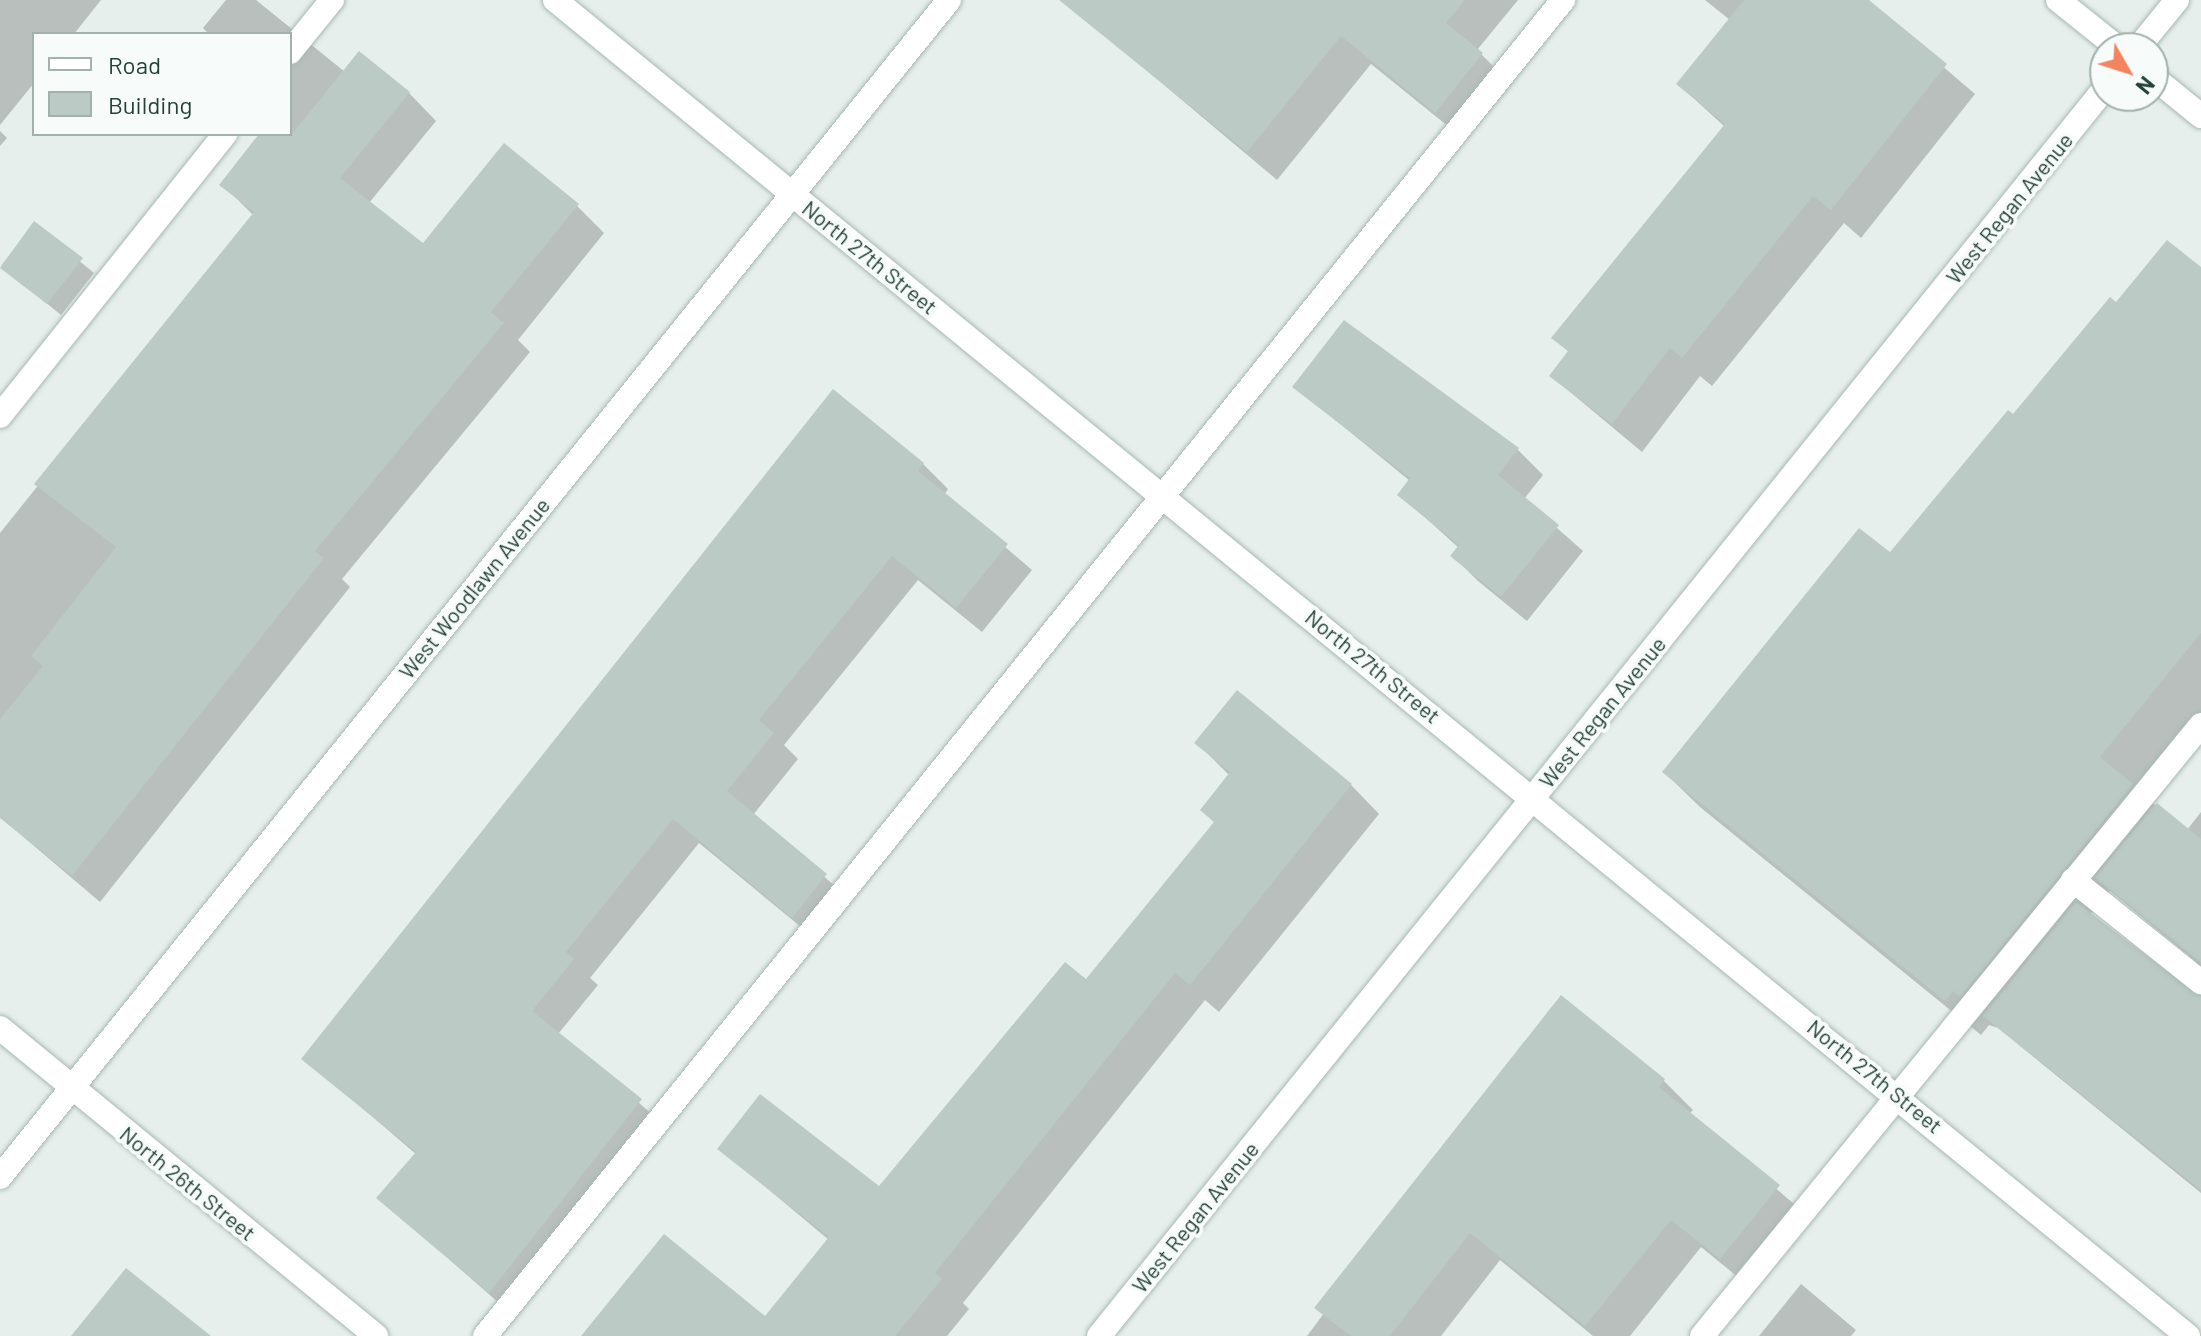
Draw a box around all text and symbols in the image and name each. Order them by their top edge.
legend [32,32,292,136]
north arrow [2089,32,2169,112]
text: Road [108,50,161,79]
text: N [2131,72,2161,100]
text: Building [108,90,192,119]
street label: West Regan Avenue [1940,127,2078,289]
street label: North 27th Street [797,195,943,319]
street label: West Woodlawn Avenue [393,492,555,684]
street label: North 27th Street [1300,604,1446,728]
street label: West Regan Avenue [1533,631,1671,793]
street label: North 27th Street [1802,1014,1948,1138]
street label: North 26th Street [115,1120,261,1246]
street label: West Regan Avenue [1126,1136,1264,1298]

